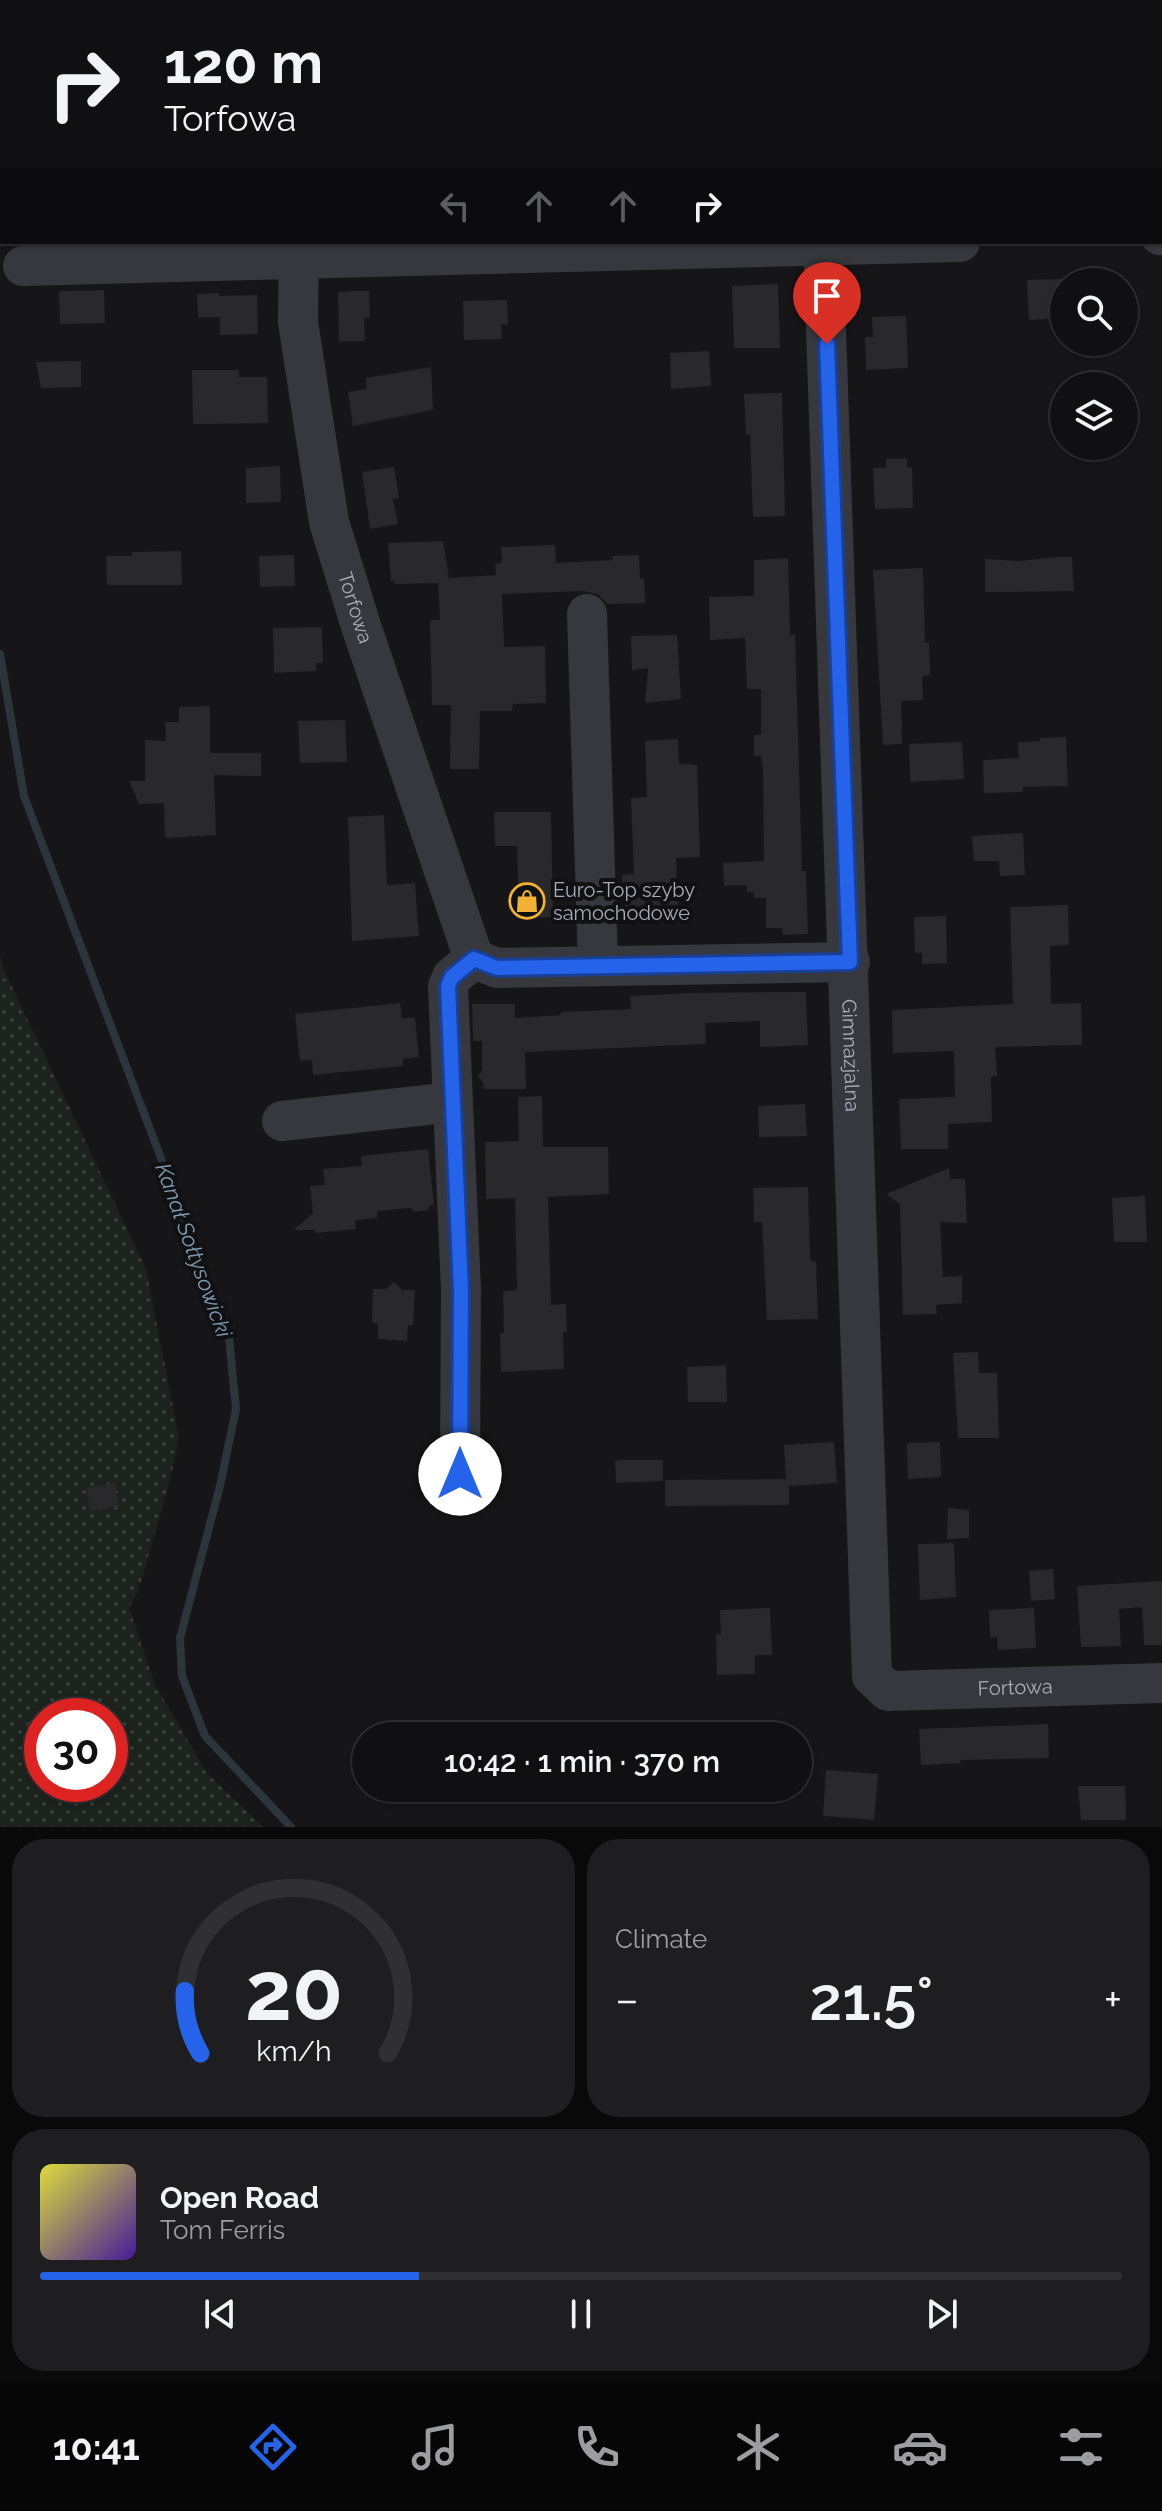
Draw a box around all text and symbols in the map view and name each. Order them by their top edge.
text: 120 m [164,30,323,96]
icon: right [32,32,136,136]
text: Torfowa [164,97,296,139]
icon: left [433,184,477,228]
icon: ahead [517,184,561,228]
icon: ahead [601,184,645,228]
icon: right [685,184,729,228]
pin [793,262,861,344]
map controls [1050,268,1138,460]
button: search [1050,268,1138,356]
icon: arrive [805,274,849,318]
button: layers [1050,372,1138,460]
street label: Torfowa [333,569,378,647]
place label: Euro-Top szyby samochodowe [553,878,695,925]
shop icon: Euro-Top szyby samochodowe [508,882,546,920]
street label: Gimnazjalna [837,999,865,1112]
water label: Kanał Sołtysowicki [150,1159,238,1342]
position arrow [418,1432,502,1516]
street label: Fortowa [977,1674,1053,1700]
speed limit sign: 30 [24,1698,128,1802]
text: 10:42 · 1 min · 370 m [444,1744,720,1779]
text: Climate [615,1924,707,1954]
text: 20 [245,1942,342,2039]
text: 21.5° [809,1964,933,2034]
text: − [615,1974,639,2025]
text: + [1104,1974,1122,2025]
text: km/h [256,2034,331,2068]
text: Open Road [160,2180,319,2215]
text: Tom Ferris [160,2215,285,2245]
icon: previous [198,2292,242,2336]
icon: pause [559,2292,603,2336]
icon: next [920,2292,964,2336]
icon: directions [245,2419,301,2475]
icon: music [407,2419,463,2475]
icon: phone [569,2419,625,2475]
icon: climate [730,2419,786,2475]
icon: car [892,2419,948,2475]
icon: filters [1053,2419,1109,2475]
text: 10:41 [53,2426,140,2468]

